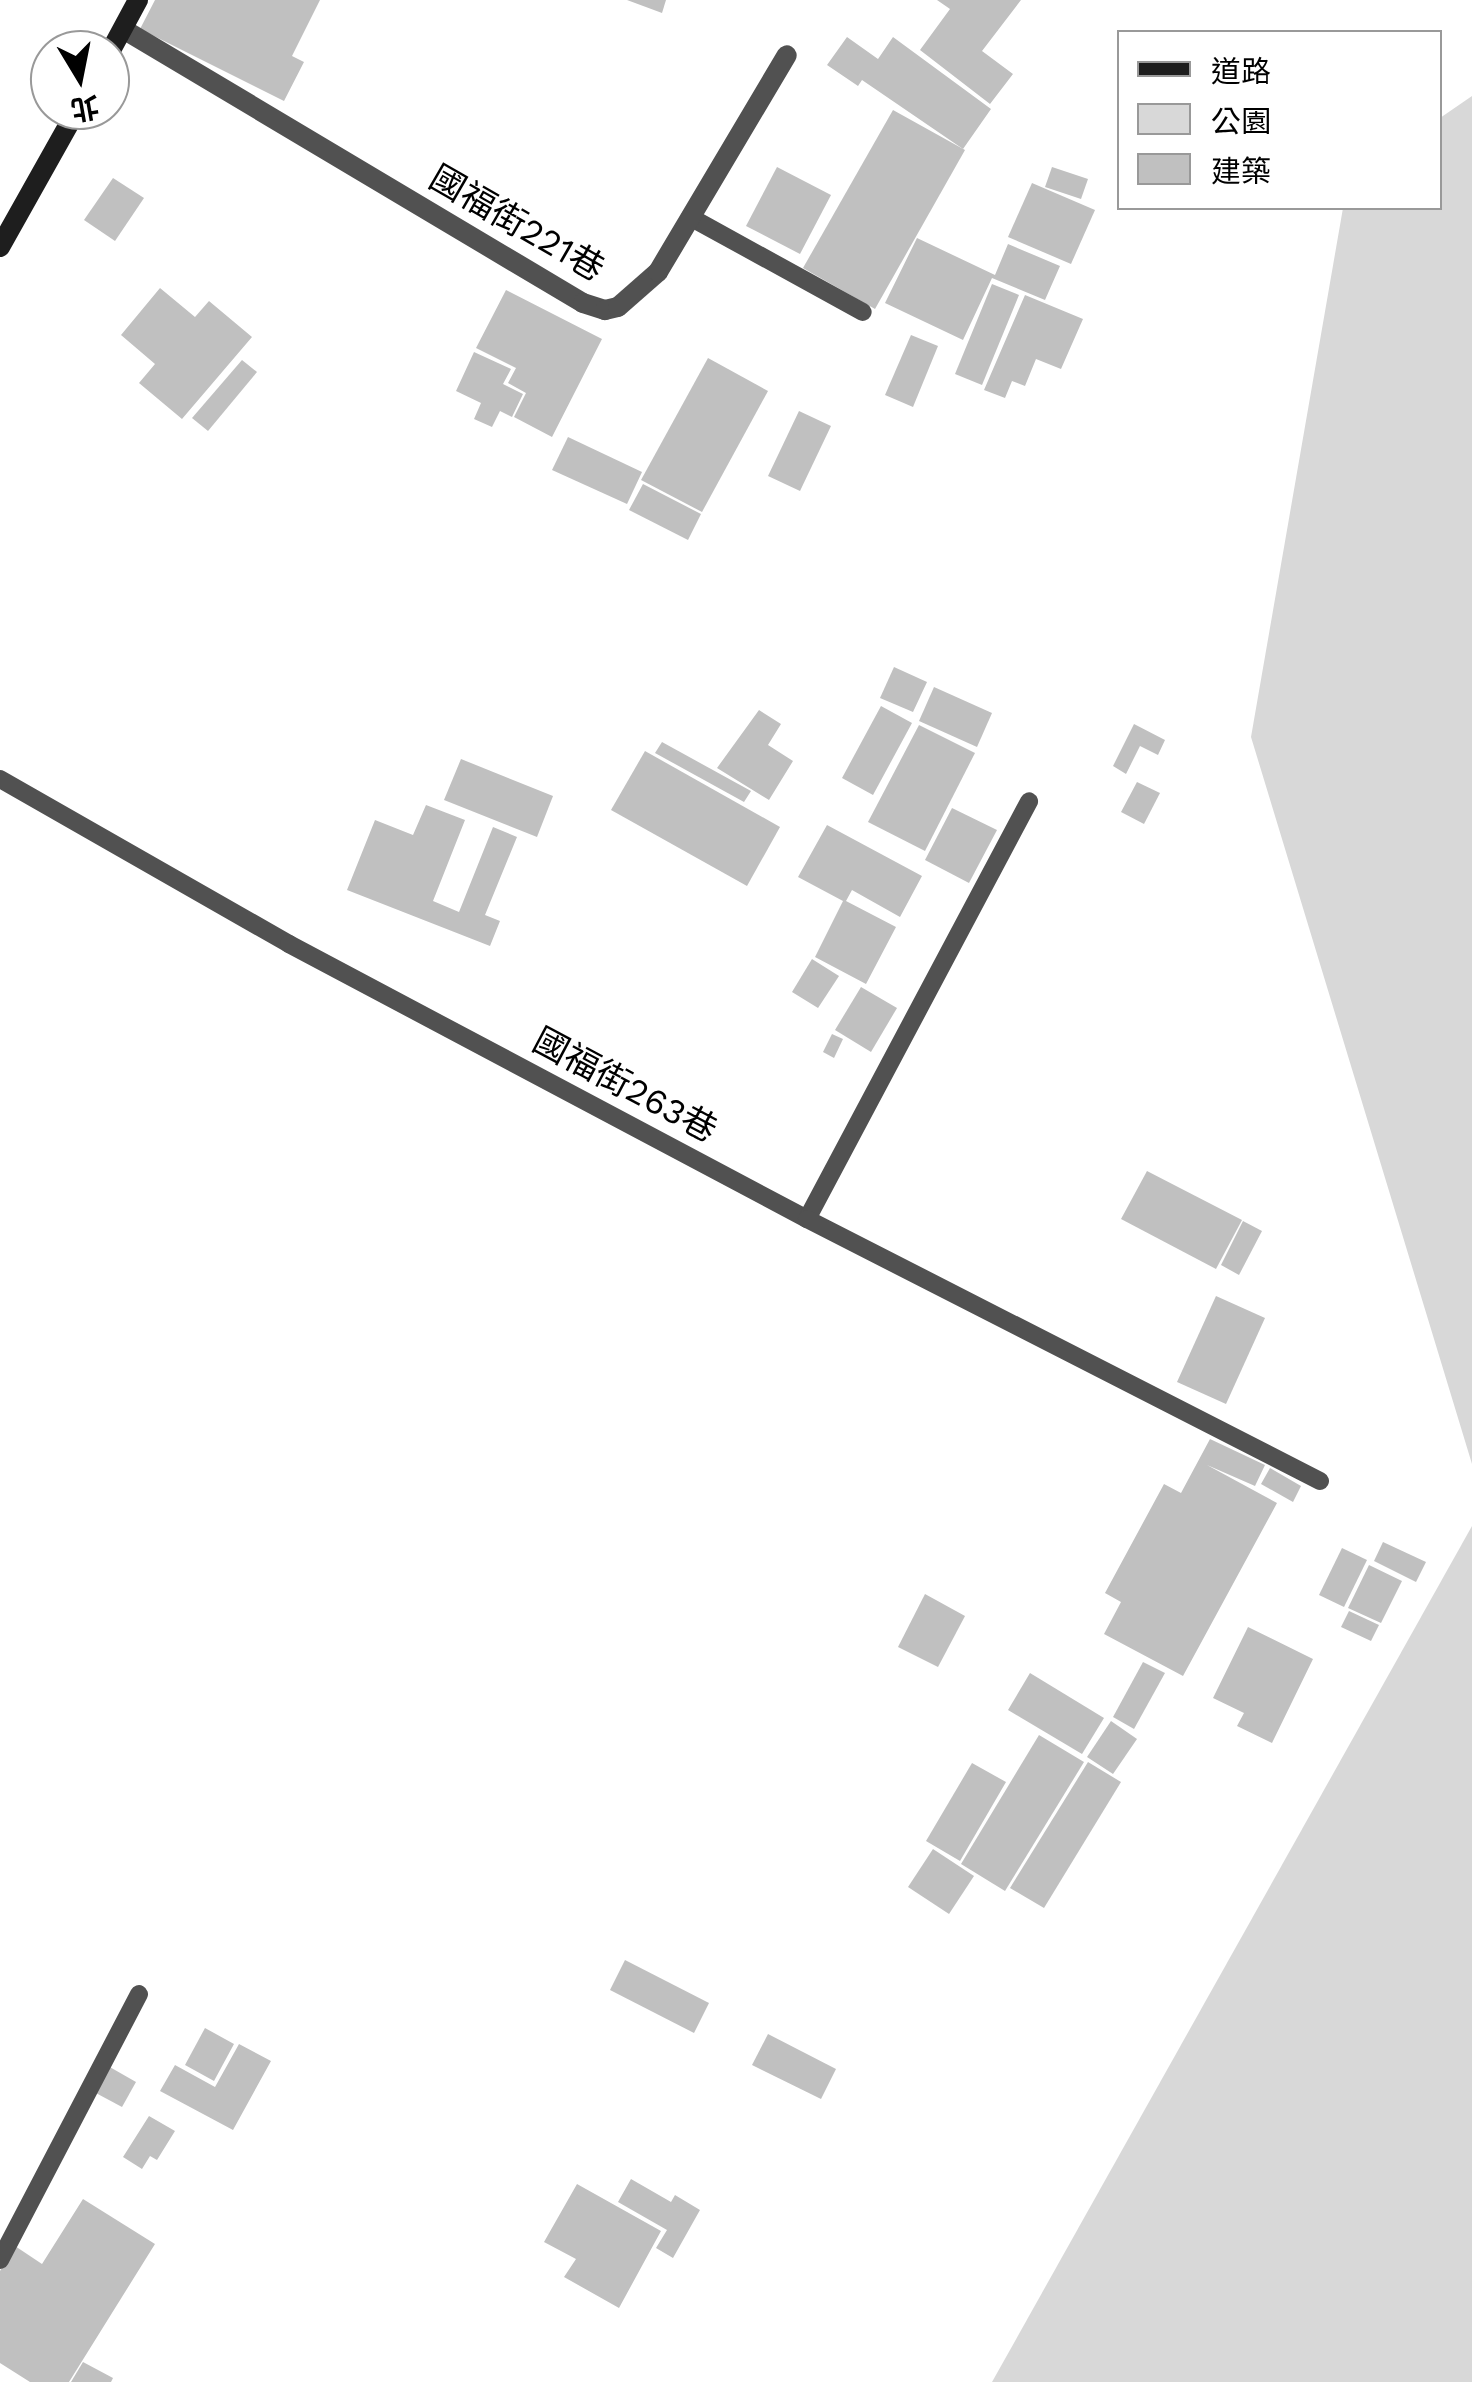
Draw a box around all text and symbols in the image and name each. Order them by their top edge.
north arrow [30,30,130,130]
legend [1117,30,1442,210]
text: 道路 [1211,54,1271,89]
text: 北 [68,89,102,127]
text: 公園 [1211,104,1271,139]
text: 建築 [1211,154,1271,189]
street label: 國福街221巷 [422,156,612,290]
street label: 國福街263巷 [526,1019,724,1151]

